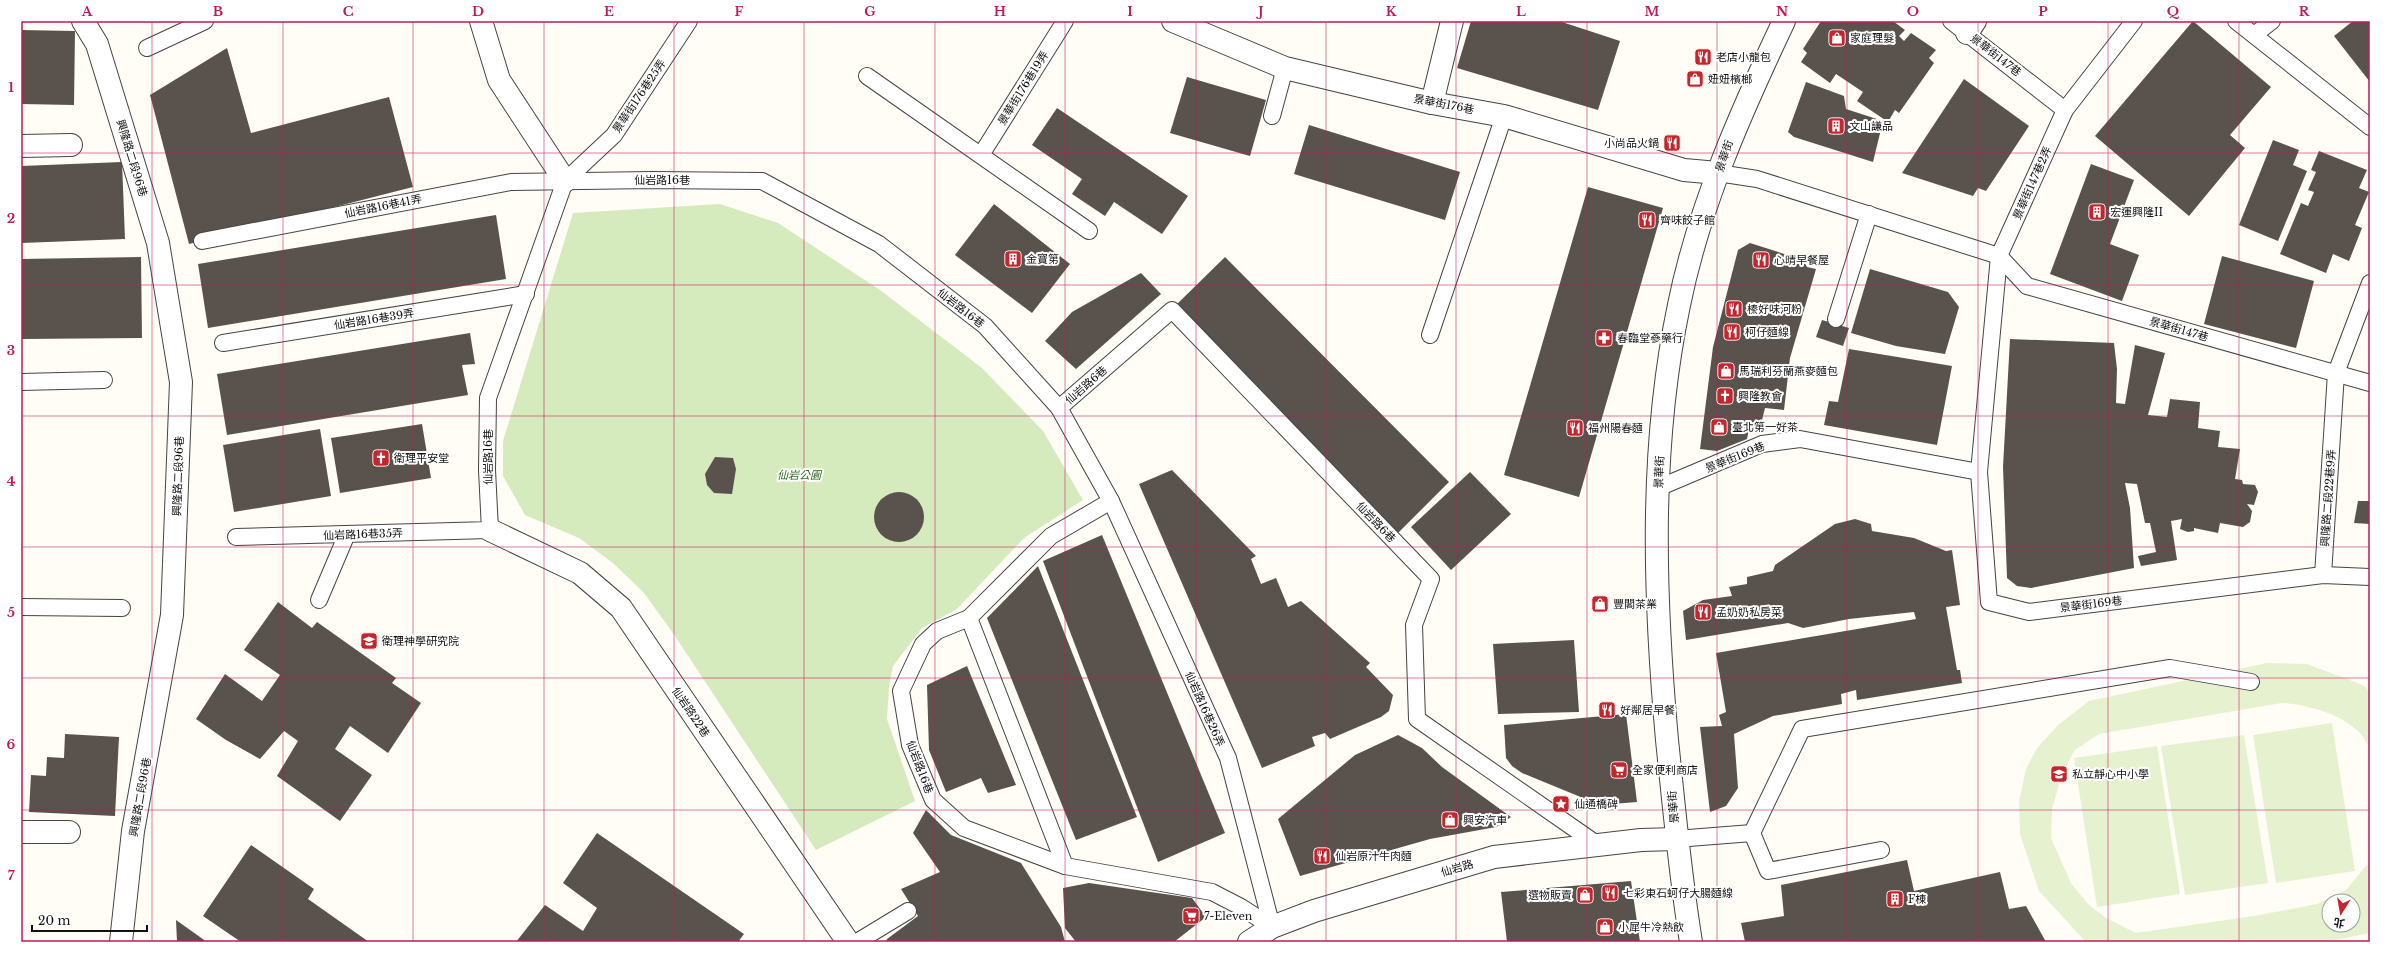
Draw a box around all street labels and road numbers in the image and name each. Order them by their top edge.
street label: 景華街147巷 [1968,31,2024,79]
street label: 景華街176巷19弄 [995,48,1051,128]
street label: 景華街176巷25弄 [609,57,669,135]
street label: 景華街176巷 [1412,91,1476,117]
street label: 興隆路二段96巷 [114,118,150,198]
street label: 景華街 [1712,138,1736,174]
street label: 景華街147巷2弄 [2010,144,2054,222]
street label: 仙岩路16巷 [634,173,690,187]
street label: 仙岩路16巷41弄 [343,192,423,220]
street label: 仙岩路16巷 [935,285,987,331]
street label: 仙岩路16巷39弄 [333,306,415,332]
street label: 景華街147巷 [2148,314,2210,344]
street label: 仙岩路6巷 [1062,363,1110,407]
street label: 仙岩路16巷 [481,429,495,485]
street label: 興隆路二段96巷 [170,436,186,516]
street label: 景華街169巷 [1703,439,1767,475]
street label: 興隆路二段22巷9弄 [2318,449,2338,547]
street label: 景華街 [1651,455,1667,489]
street label: 仙岩路6巷 [1353,499,1399,545]
street label: 仙岩路16巷35弄 [323,526,403,542]
street label: 景華街169巷 [2059,593,2123,615]
street label: 仙岩路16巷26弄 [1182,669,1228,749]
street label: 仙岩路22巷 [669,684,713,740]
street label: 仙岩路16巷 [903,738,937,796]
street label: 興隆路二段96巷 [126,756,154,838]
street label: 景華街 [1665,790,1681,824]
street label: 仙岩路 [1439,857,1475,879]

